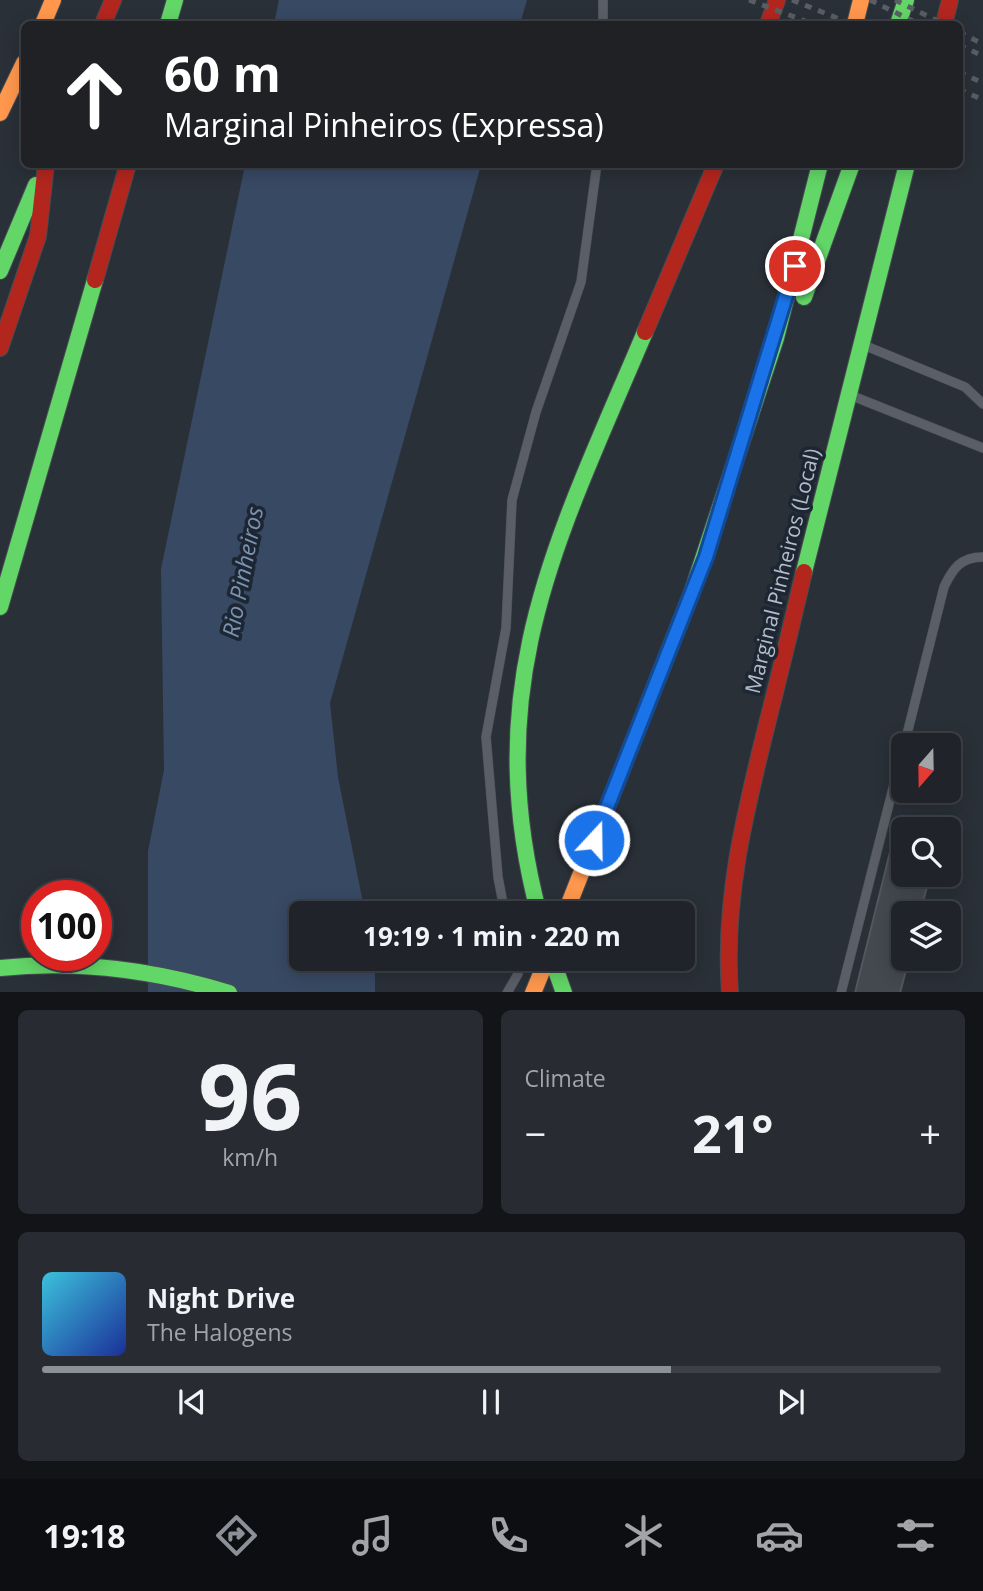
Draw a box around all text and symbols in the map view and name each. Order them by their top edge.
text: 60 m [164,40,281,106]
icon: ahead [49,49,140,140]
text: Marginal Pinheiros (Expressa) [164,103,604,146]
pin [765,236,825,296]
icon: arrive [776,247,814,285]
street label: Marginal Pinheiros (Local) [738,445,826,696]
water label: Rio Pinheiros [214,504,270,640]
north arrow [891,733,961,803]
map controls [891,733,961,971]
position arrow [557,803,631,877]
button: search [891,817,961,887]
speed limit sign: 100 [21,880,112,971]
button: layers [891,901,961,971]
text: 19:19 · 1 min · 220 m [363,918,621,954]
text: 96 [198,1033,302,1157]
text: Climate [525,1062,606,1094]
text: 21° [692,1097,774,1168]
text: − [525,1107,546,1159]
text: + [919,1107,941,1159]
text: km/h [222,1141,278,1173]
text: Night Drive [147,1280,295,1316]
text: The Halogens [147,1316,293,1348]
icon: previous [173,1383,211,1421]
icon: pause [472,1383,510,1421]
icon: next [772,1383,810,1421]
icon: directions [212,1511,261,1560]
icon: music [348,1511,397,1560]
icon: phone [484,1511,533,1560]
icon: climate [619,1511,668,1560]
icon: car [755,1511,804,1560]
icon: filters [891,1511,940,1560]
text: 19:18 [43,1514,126,1557]

